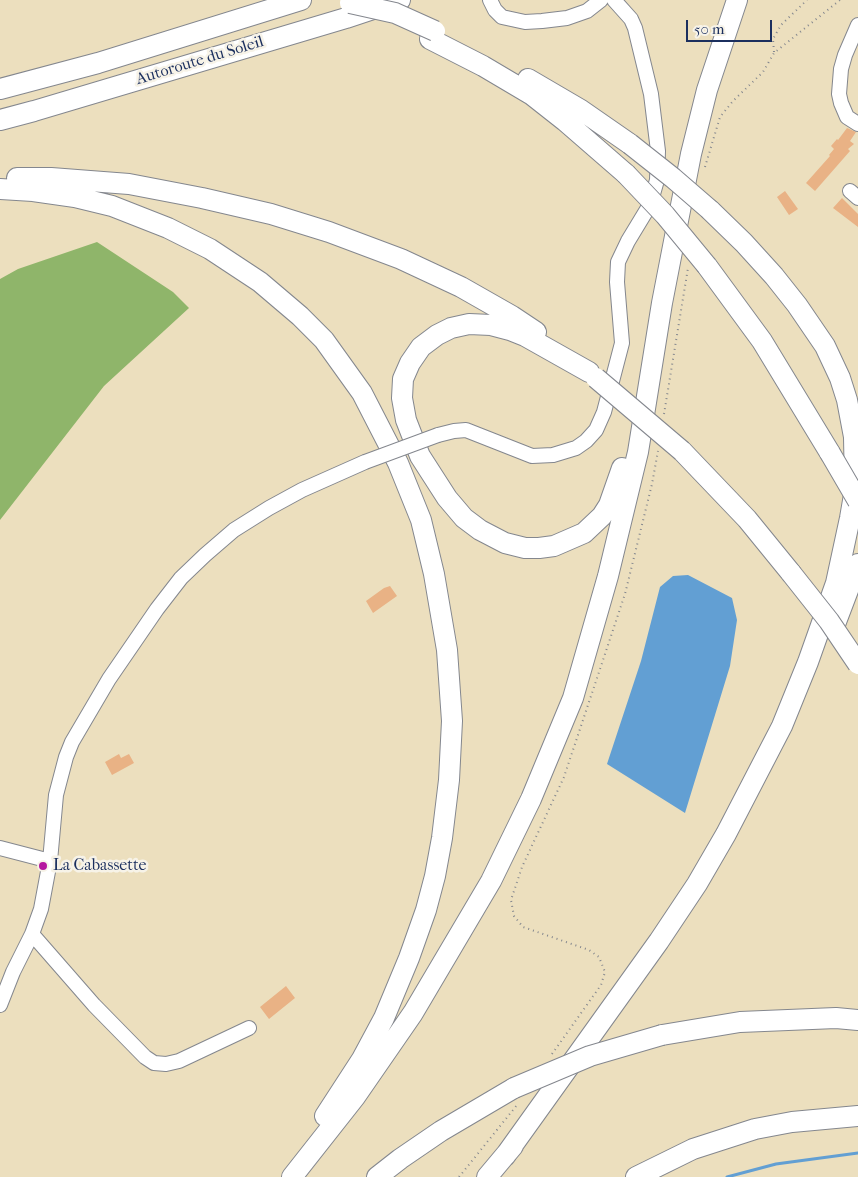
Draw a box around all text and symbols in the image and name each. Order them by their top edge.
scale bar [688,10,774,42]
text: 50 m [694,20,724,38]
street label: Autoroute du Soleil [134,32,266,90]
place label: La Cabassette [53,856,147,876]
marker: La Cabassette [37,860,49,872]

